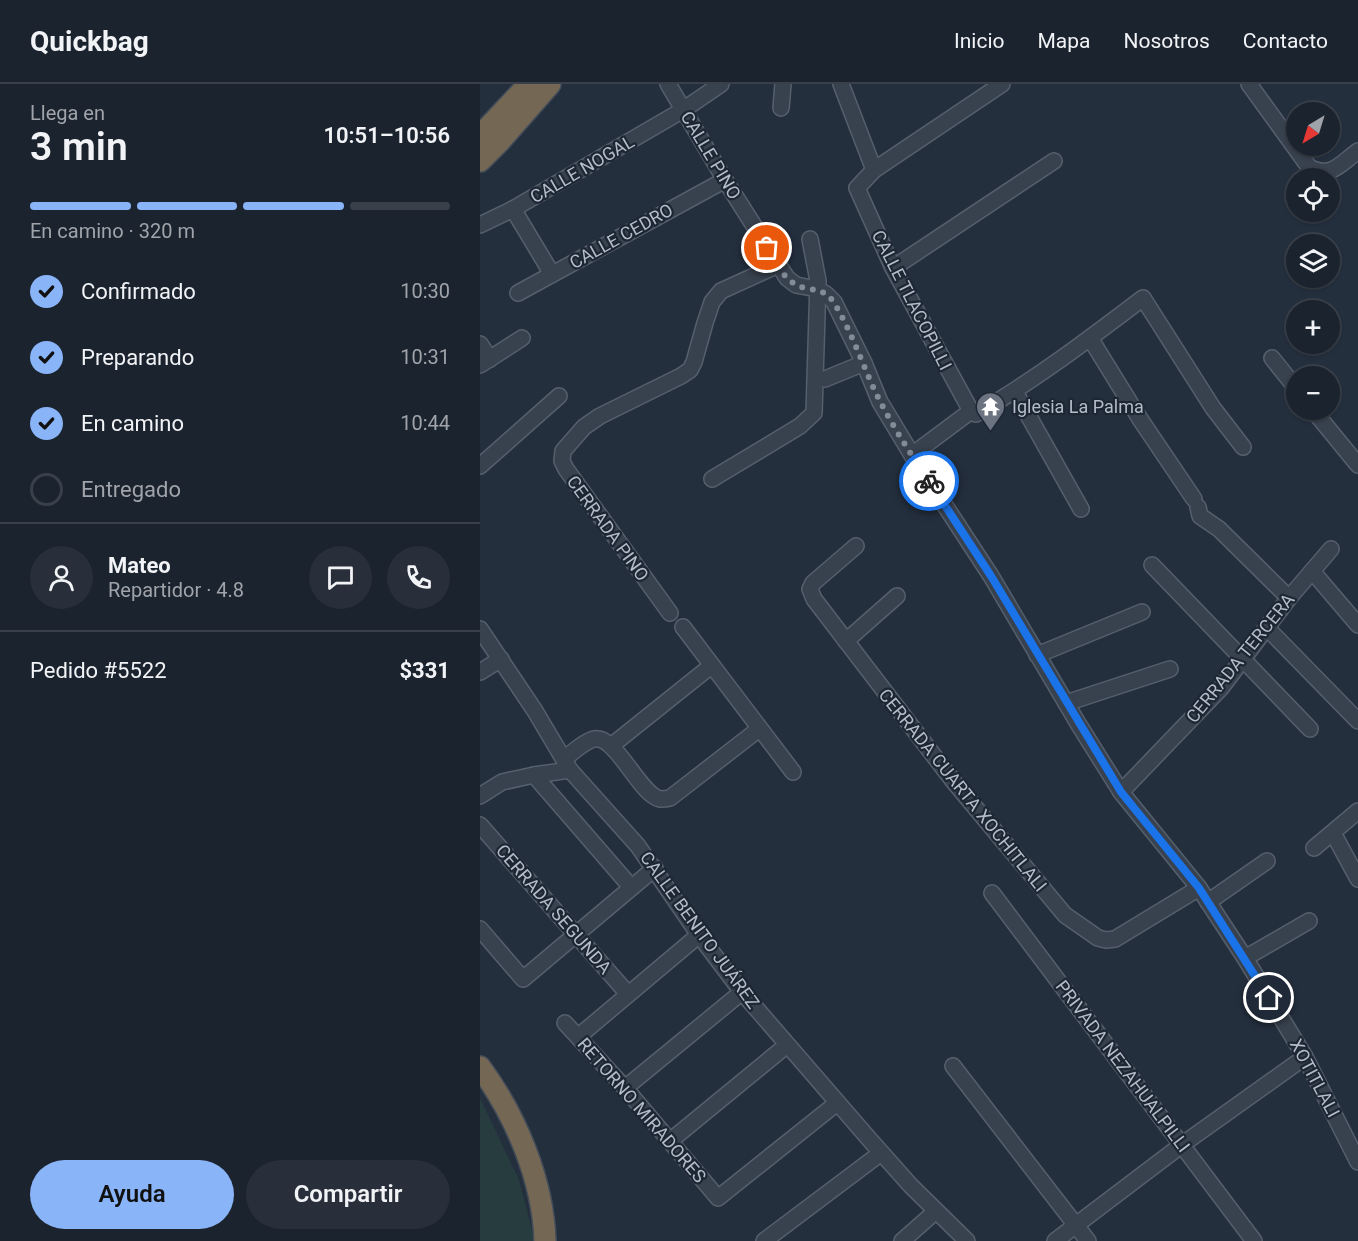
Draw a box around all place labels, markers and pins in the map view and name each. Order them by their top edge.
pin [741,222,792,273]
temple icon: Iglesia La Palma [975,390,1007,432]
place label: Iglesia La Palma [1012,396,1144,417]
pin [1243,972,1294,1023]

